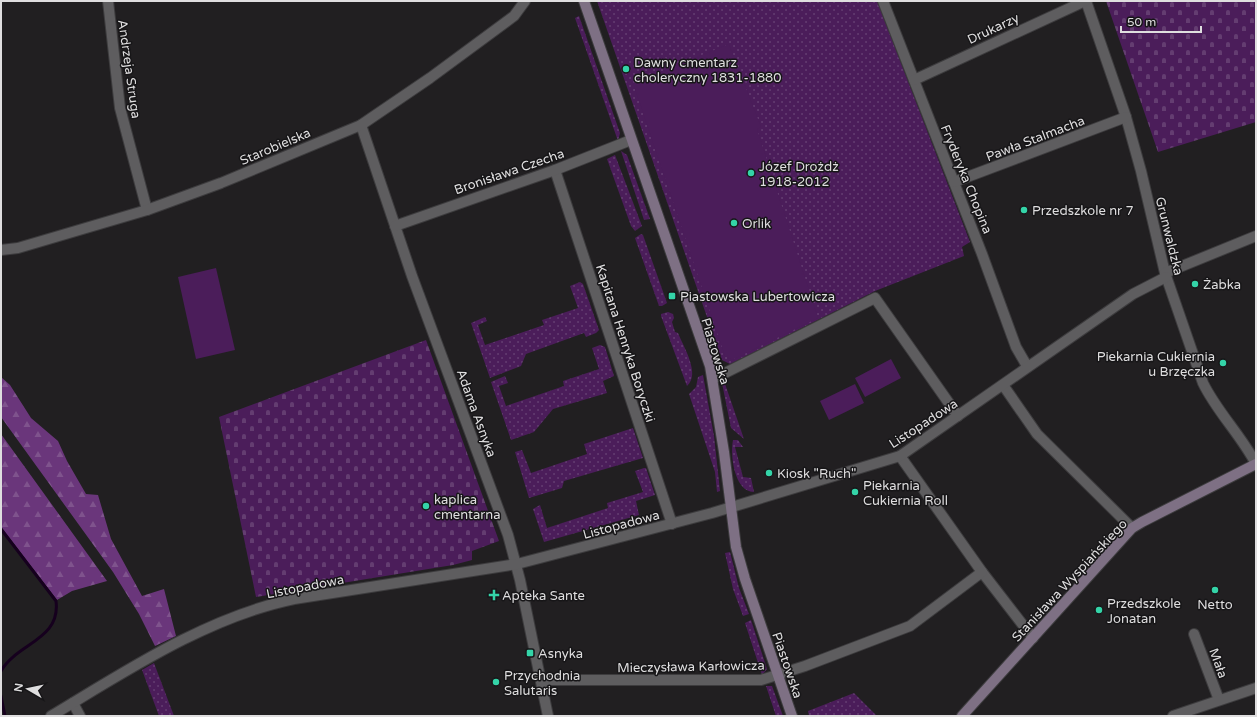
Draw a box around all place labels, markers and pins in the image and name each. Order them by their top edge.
place label: Dawny cmentarz choleryczny 1831-1880 [634,55,781,86]
marker: Dawny cmentarz choleryczny 1831-1880 [621,64,631,74]
place label: Józef Drożdż 1918-2012 [759,159,839,190]
marker: Józef Drożdż 1918-2012 [746,168,756,178]
place label: Przedszkole nr 7 [1032,203,1134,219]
marker: Przedszkole nr 7 [1019,205,1029,215]
place label: Orlik [742,216,771,232]
marker: Orlik [729,218,739,228]
place label: Żabka [1203,277,1241,293]
marker: Żabka [1190,279,1200,289]
place label: Piastowska Lubertowicza [680,289,835,305]
marker: Piastowska Lubertowicza [667,291,677,301]
place label: Piekarnia Cukiernia u Brzęczka [1097,349,1215,380]
marker: Piekarnia Cukiernia u Brzęczka [1218,358,1228,368]
place label: Kiosk "Ruch" [777,466,856,482]
marker: Kiosk "Ruch" [764,468,774,478]
place label: Piekarnia Cukiernia Roll [863,478,948,509]
marker: Piekarnia Cukiernia Roll [850,487,860,497]
place label: kaplica cmentarna [434,492,500,523]
marker: kaplica cmentarna [421,501,431,511]
marker: Netto [1210,585,1220,595]
place label: Apteka Sante [502,588,585,604]
marker: Apteka Sante [489,590,499,600]
place label: Przedszkole Jonatan [1107,596,1181,627]
place label: Netto [1197,597,1233,613]
marker: Przedszkole Jonatan [1094,605,1104,615]
place label: Asnyka [538,646,583,662]
marker: Asnyka [525,648,535,658]
place label: Przychodnia Salutaris [504,668,580,699]
marker: Przychodnia Salutaris [491,677,501,687]

